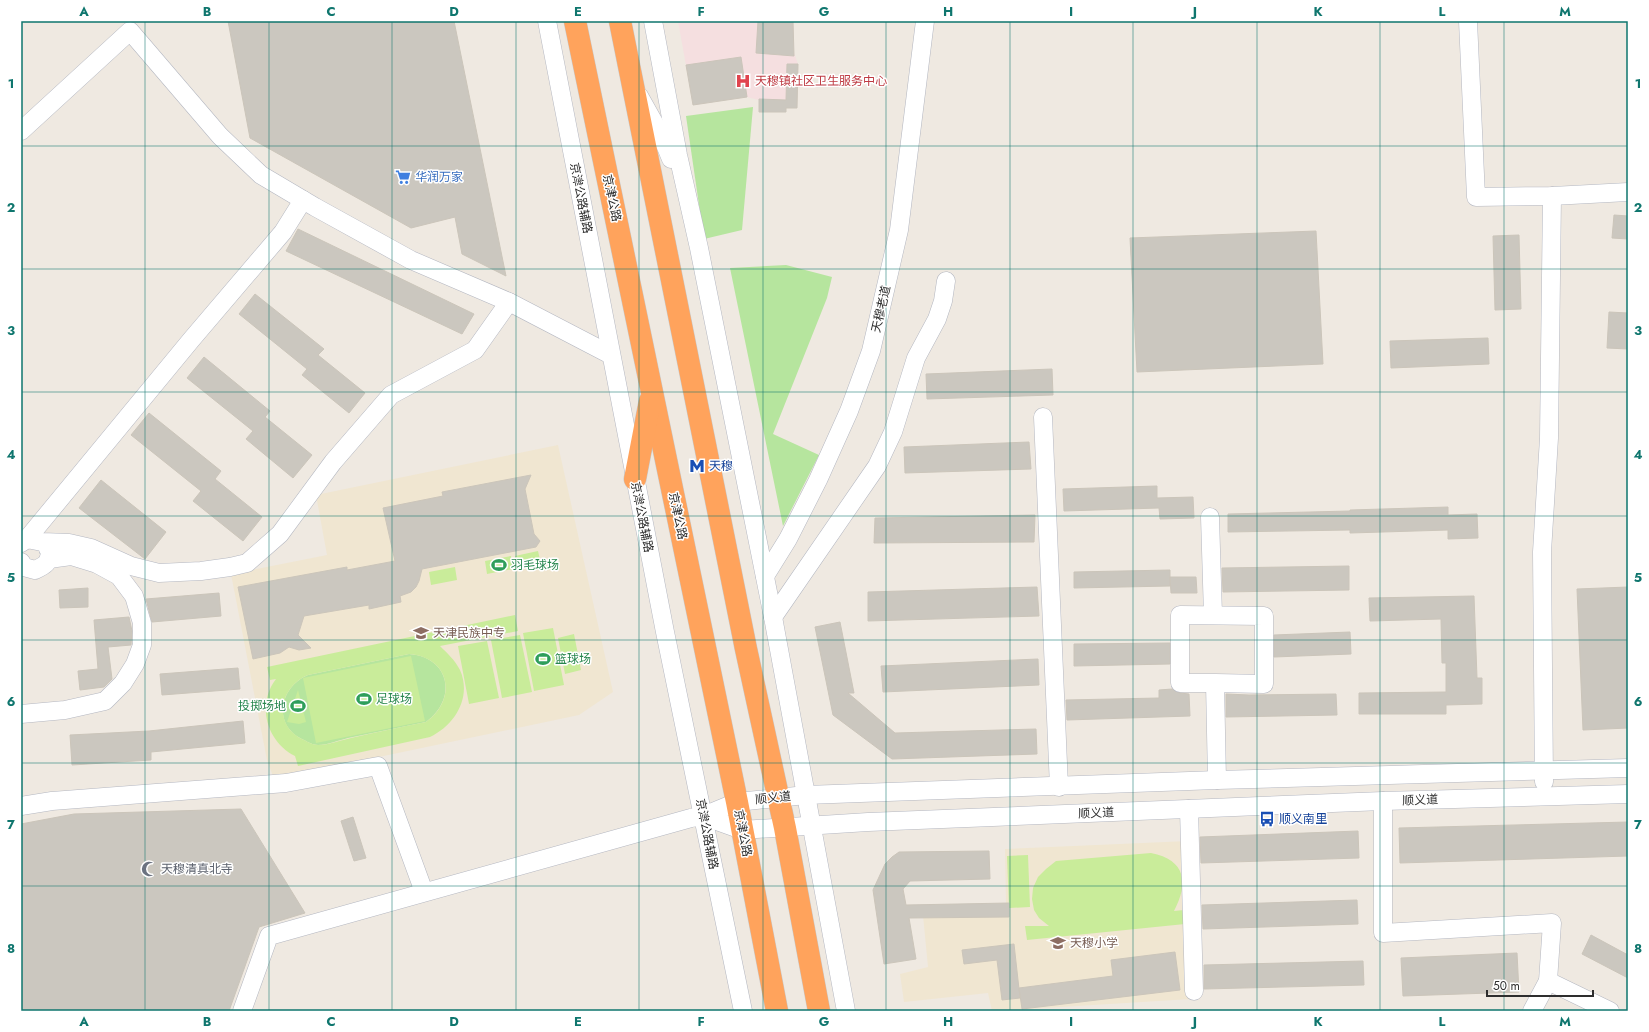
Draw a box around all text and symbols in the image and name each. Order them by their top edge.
text: A [78,2,89,21]
text: B [203,2,212,21]
text: C [326,2,336,21]
text: D [449,2,459,21]
text: E [574,2,582,21]
text: F [697,2,705,21]
text: G [819,2,830,21]
text: H [943,2,953,21]
text: I [1069,2,1073,21]
text: J [1190,2,1197,21]
text: K [1313,2,1323,21]
text: L [1439,2,1446,21]
text: M [1559,2,1571,21]
hospital icon: 天穆镇社区卫生服务中心 [734,72,752,90]
place label: 天穆镇社区卫生服务中心 [755,72,887,90]
text: 1 [8,74,14,93]
text: 1 [1635,74,1641,93]
street label: 京津公路辅路 [565,161,597,235]
supermarket icon: 华润万家 [394,168,412,186]
place label: 华润万家 [415,168,463,186]
street label: 京津公路 [598,173,626,223]
text: 2 [7,198,15,217]
text: 2 [1634,198,1642,217]
street label: 天穆老道 [867,284,895,334]
text: 3 [7,321,15,340]
text: 3 [1634,321,1642,340]
text: 4 [6,445,16,464]
text: 4 [1633,445,1643,464]
metro station icon: 天穆 [688,457,706,475]
place label: 天穆 [709,457,733,475]
street label: 京津公路辅路 [626,480,658,554]
street label: 京津公路 [664,491,692,541]
sports icon: 羽毛球场 [490,556,508,574]
place label: 羽毛球场 [511,556,559,574]
text: 5 [7,568,15,587]
text: 5 [1634,568,1642,587]
school or university icon: 天津民族中专 [412,624,430,642]
place label: 天津民族中专 [433,624,505,642]
sports icon: 篮球场 [534,650,552,668]
place label: 篮球场 [555,650,591,668]
sports icon: 足球场 [355,690,373,708]
place label: 足球场 [376,690,412,708]
text: 6 [7,692,16,711]
text: 6 [1634,692,1643,711]
place label: 投掷场地 [238,697,286,715]
sports icon: 投掷场地 [289,697,307,715]
street label: 顺义道 [754,787,792,809]
street label: 顺义道 [1402,790,1438,810]
street label: 京津公路辅路 [691,797,723,871]
street label: 顺义道 [1078,803,1114,823]
street label: 京津公路 [730,808,756,858]
bus stop icon: 顺义南里 [1258,810,1276,828]
place label: 顺义南里 [1279,810,1327,828]
text: 7 [7,815,15,834]
text: 7 [1634,815,1642,834]
mosque icon: 天穆清真北寺 [140,860,158,878]
place label: 天穆清真北寺 [161,860,233,878]
school or university icon: 天穆小学 [1049,934,1067,952]
place label: 天穆小学 [1070,934,1118,952]
text: 8 [7,939,15,958]
text: 8 [1634,939,1642,958]
scale bar [1487,972,1593,998]
text: 50 m [1493,977,1520,995]
text: A [78,1012,89,1031]
text: B [203,1012,212,1031]
text: C [326,1012,336,1031]
text: D [449,1012,459,1031]
text: E [574,1012,582,1031]
text: F [697,1012,705,1031]
text: G [819,1012,830,1031]
text: H [943,1012,953,1031]
text: I [1069,1012,1073,1031]
text: J [1190,1012,1197,1031]
text: K [1313,1012,1323,1031]
text: L [1439,1012,1446,1031]
text: M [1559,1012,1571,1031]

